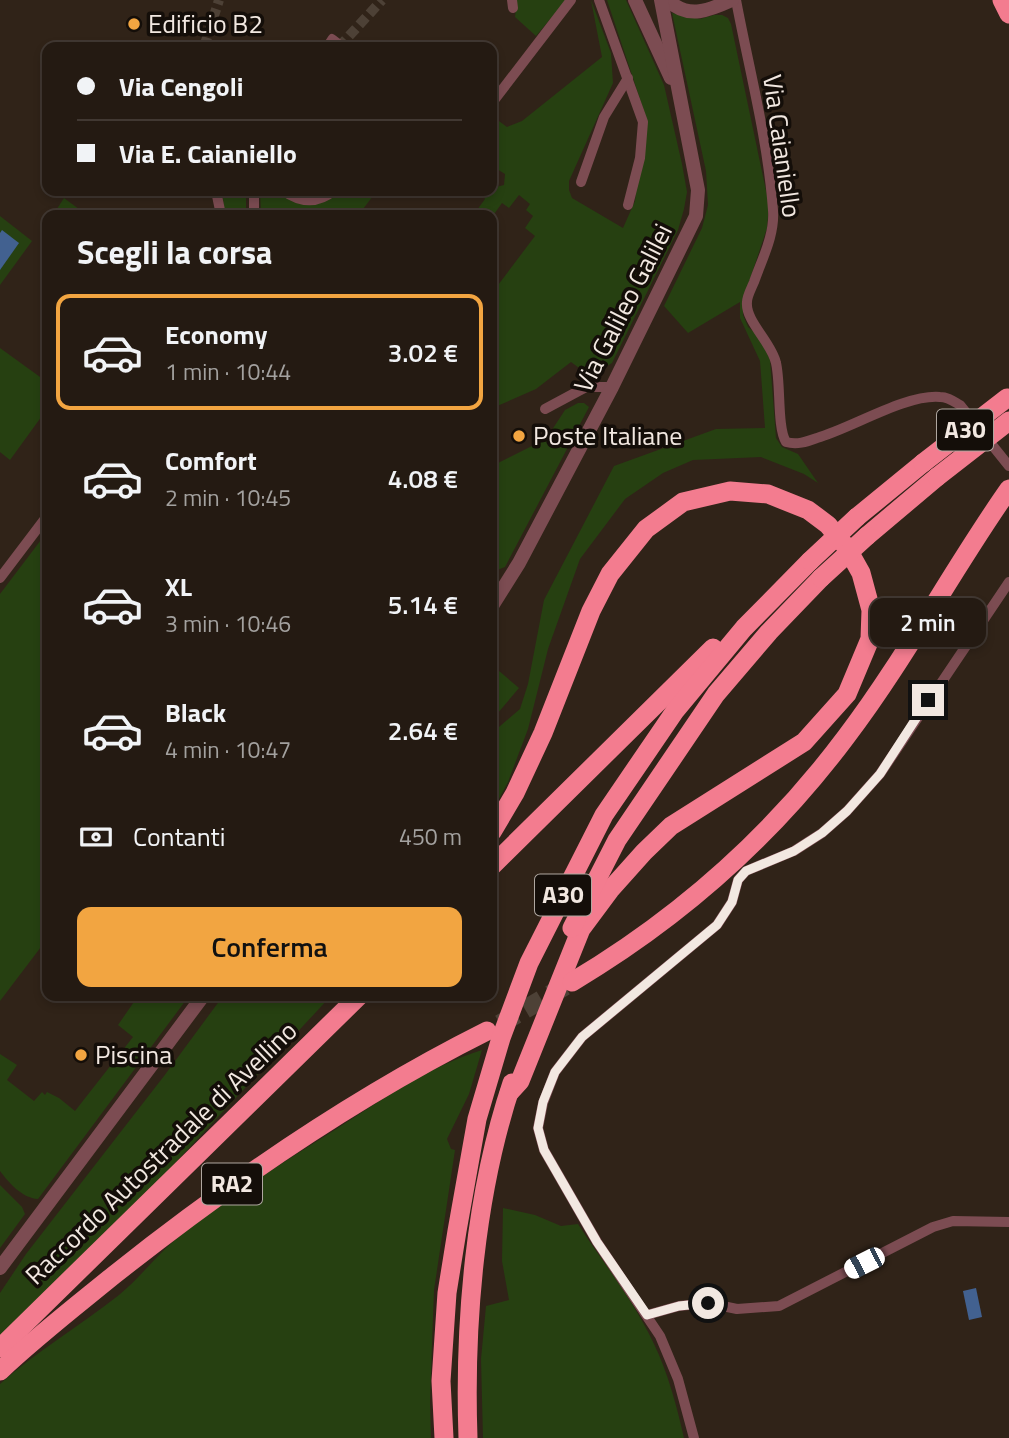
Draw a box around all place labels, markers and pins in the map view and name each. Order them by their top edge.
place label: Edificio B2 [148,4,263,43]
marker: Edificio B2 [126,16,142,32]
place label: Poste Italiane [533,416,682,455]
marker: Poste Italiane [511,428,527,444]
place label: Piscina [95,1035,172,1074]
marker: Piscina [73,1047,89,1063]

